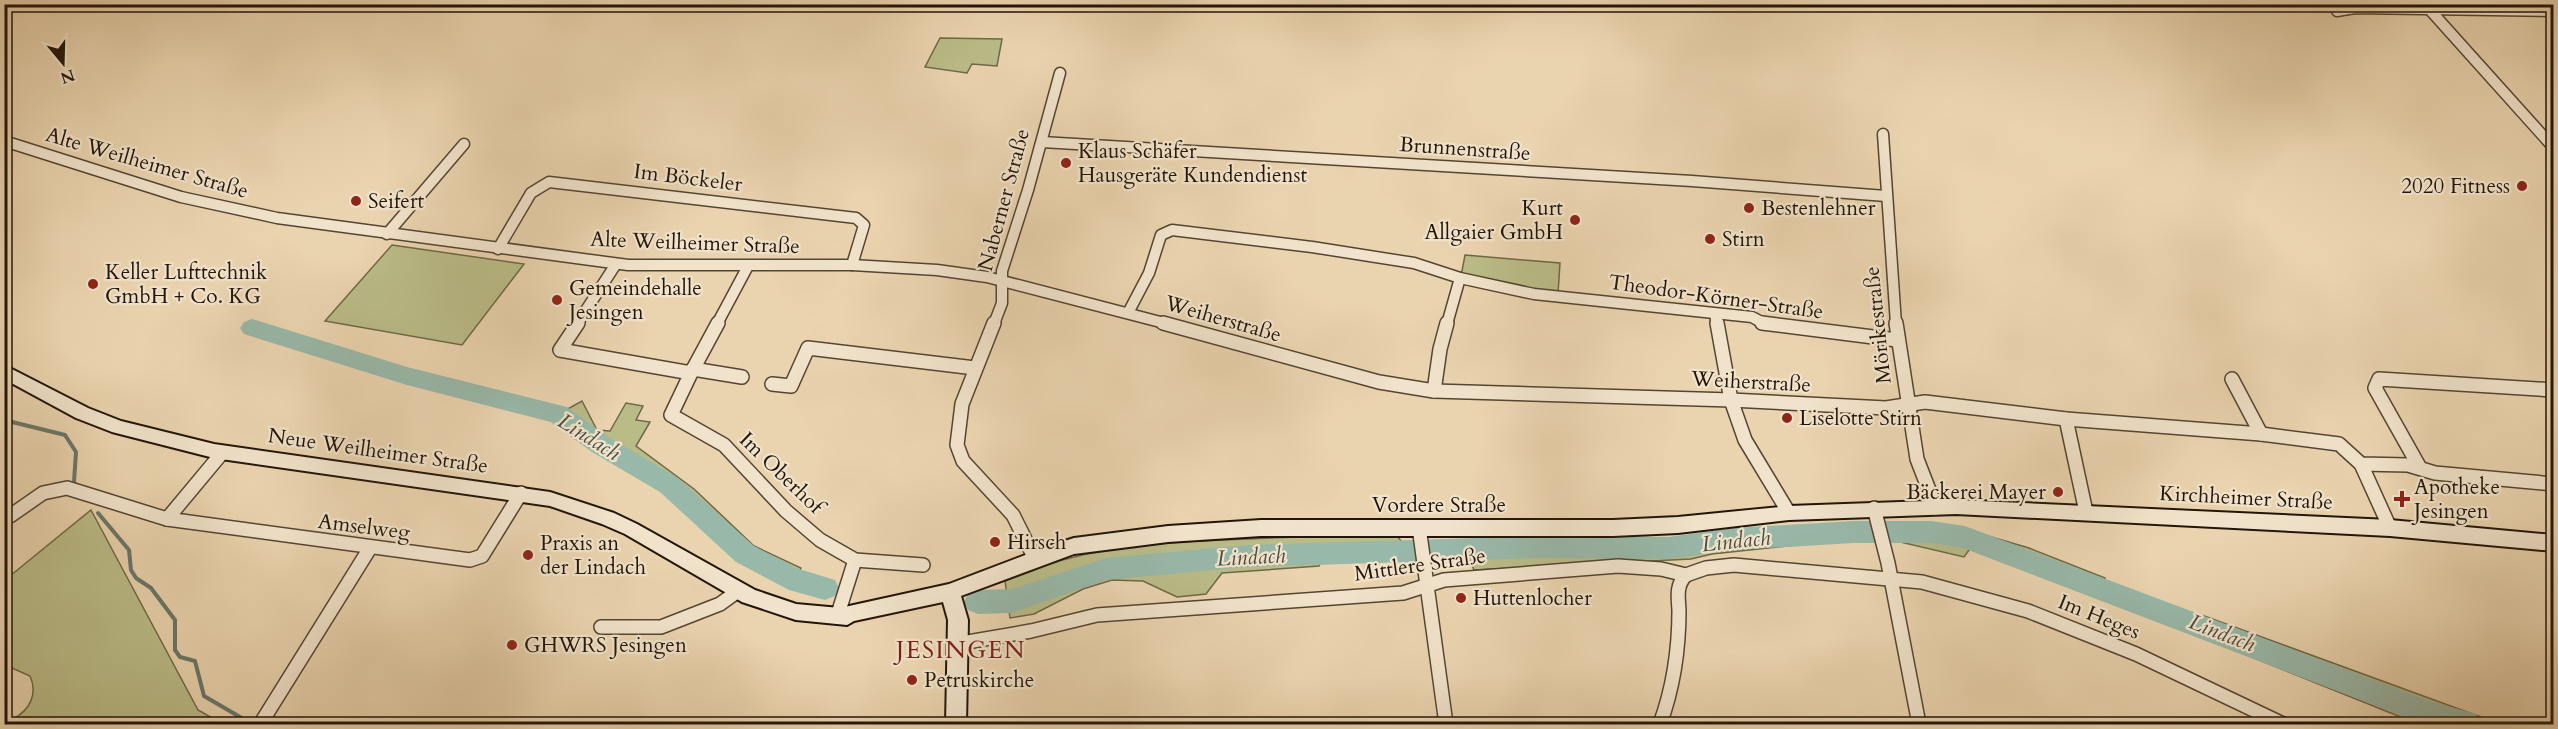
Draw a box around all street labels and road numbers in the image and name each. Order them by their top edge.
street label: Alte Weilheimer Straße [42,120,252,206]
street label: Naberner Straße [971,126,1037,274]
street label: Brunnenstraße [1399,130,1531,168]
street label: Im Böckeler [632,157,744,199]
street label: Alte Weilheimer Straße [590,225,800,261]
street label: Mörikestraße [1857,265,1899,385]
street label: Theodor-Körner-Straße [1607,268,1825,326]
street label: Weiherstraße [1160,288,1285,349]
street label: Weiherstraße [1689,364,1812,400]
street label: Neue Weilheimer Straße [266,421,490,481]
street label: Im Oberhof [733,426,832,523]
street label: Kirchheimer Straße [2158,479,2334,517]
street label: Vordere Straße [1372,491,1506,520]
street label: Amselweg [316,507,412,547]
street label: Mittlere Straße [1352,541,1488,589]
street label: Im Heges [2054,587,2144,647]

